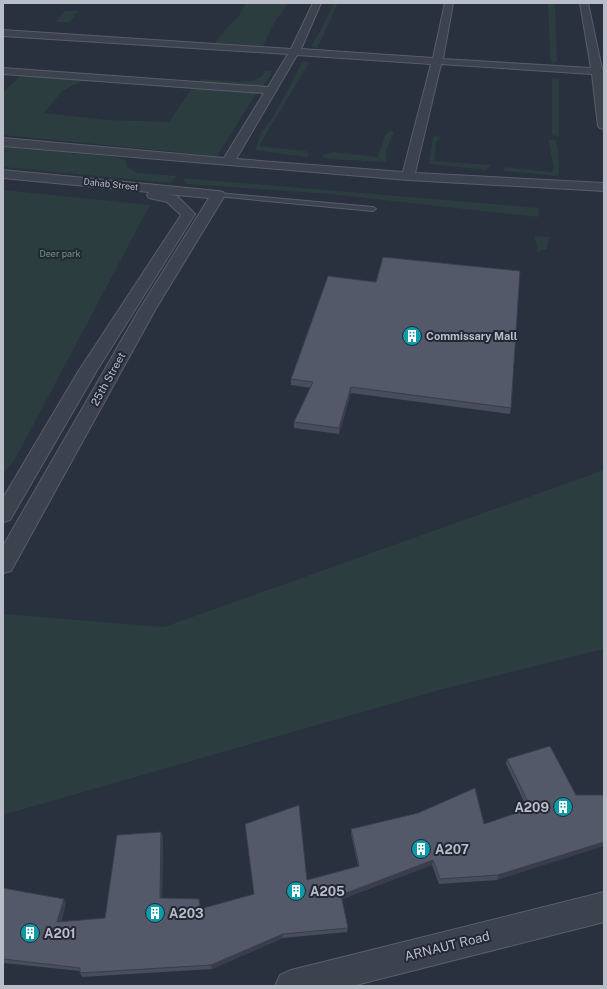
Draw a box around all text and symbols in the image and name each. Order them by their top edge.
street label: Dahab Street [83,176,139,192]
park label: Deer park [40,248,81,259]
building icon: Commissary Mall [401,325,423,347]
place label: Commissary Mall [426,330,518,342]
street label: 25th Street [88,350,128,408]
building icon: A209 [552,796,574,818]
place label: A209 [514,800,549,815]
building icon: A207 [410,838,432,860]
place label: A207 [435,842,469,857]
building icon: A205 [285,880,307,902]
place label: A205 [310,884,345,899]
building icon: A203 [144,902,166,924]
place label: A203 [169,906,204,921]
building icon: A201 [19,922,41,944]
place label: A201 [44,926,76,941]
street label: ARNAUT Road [403,928,491,964]

